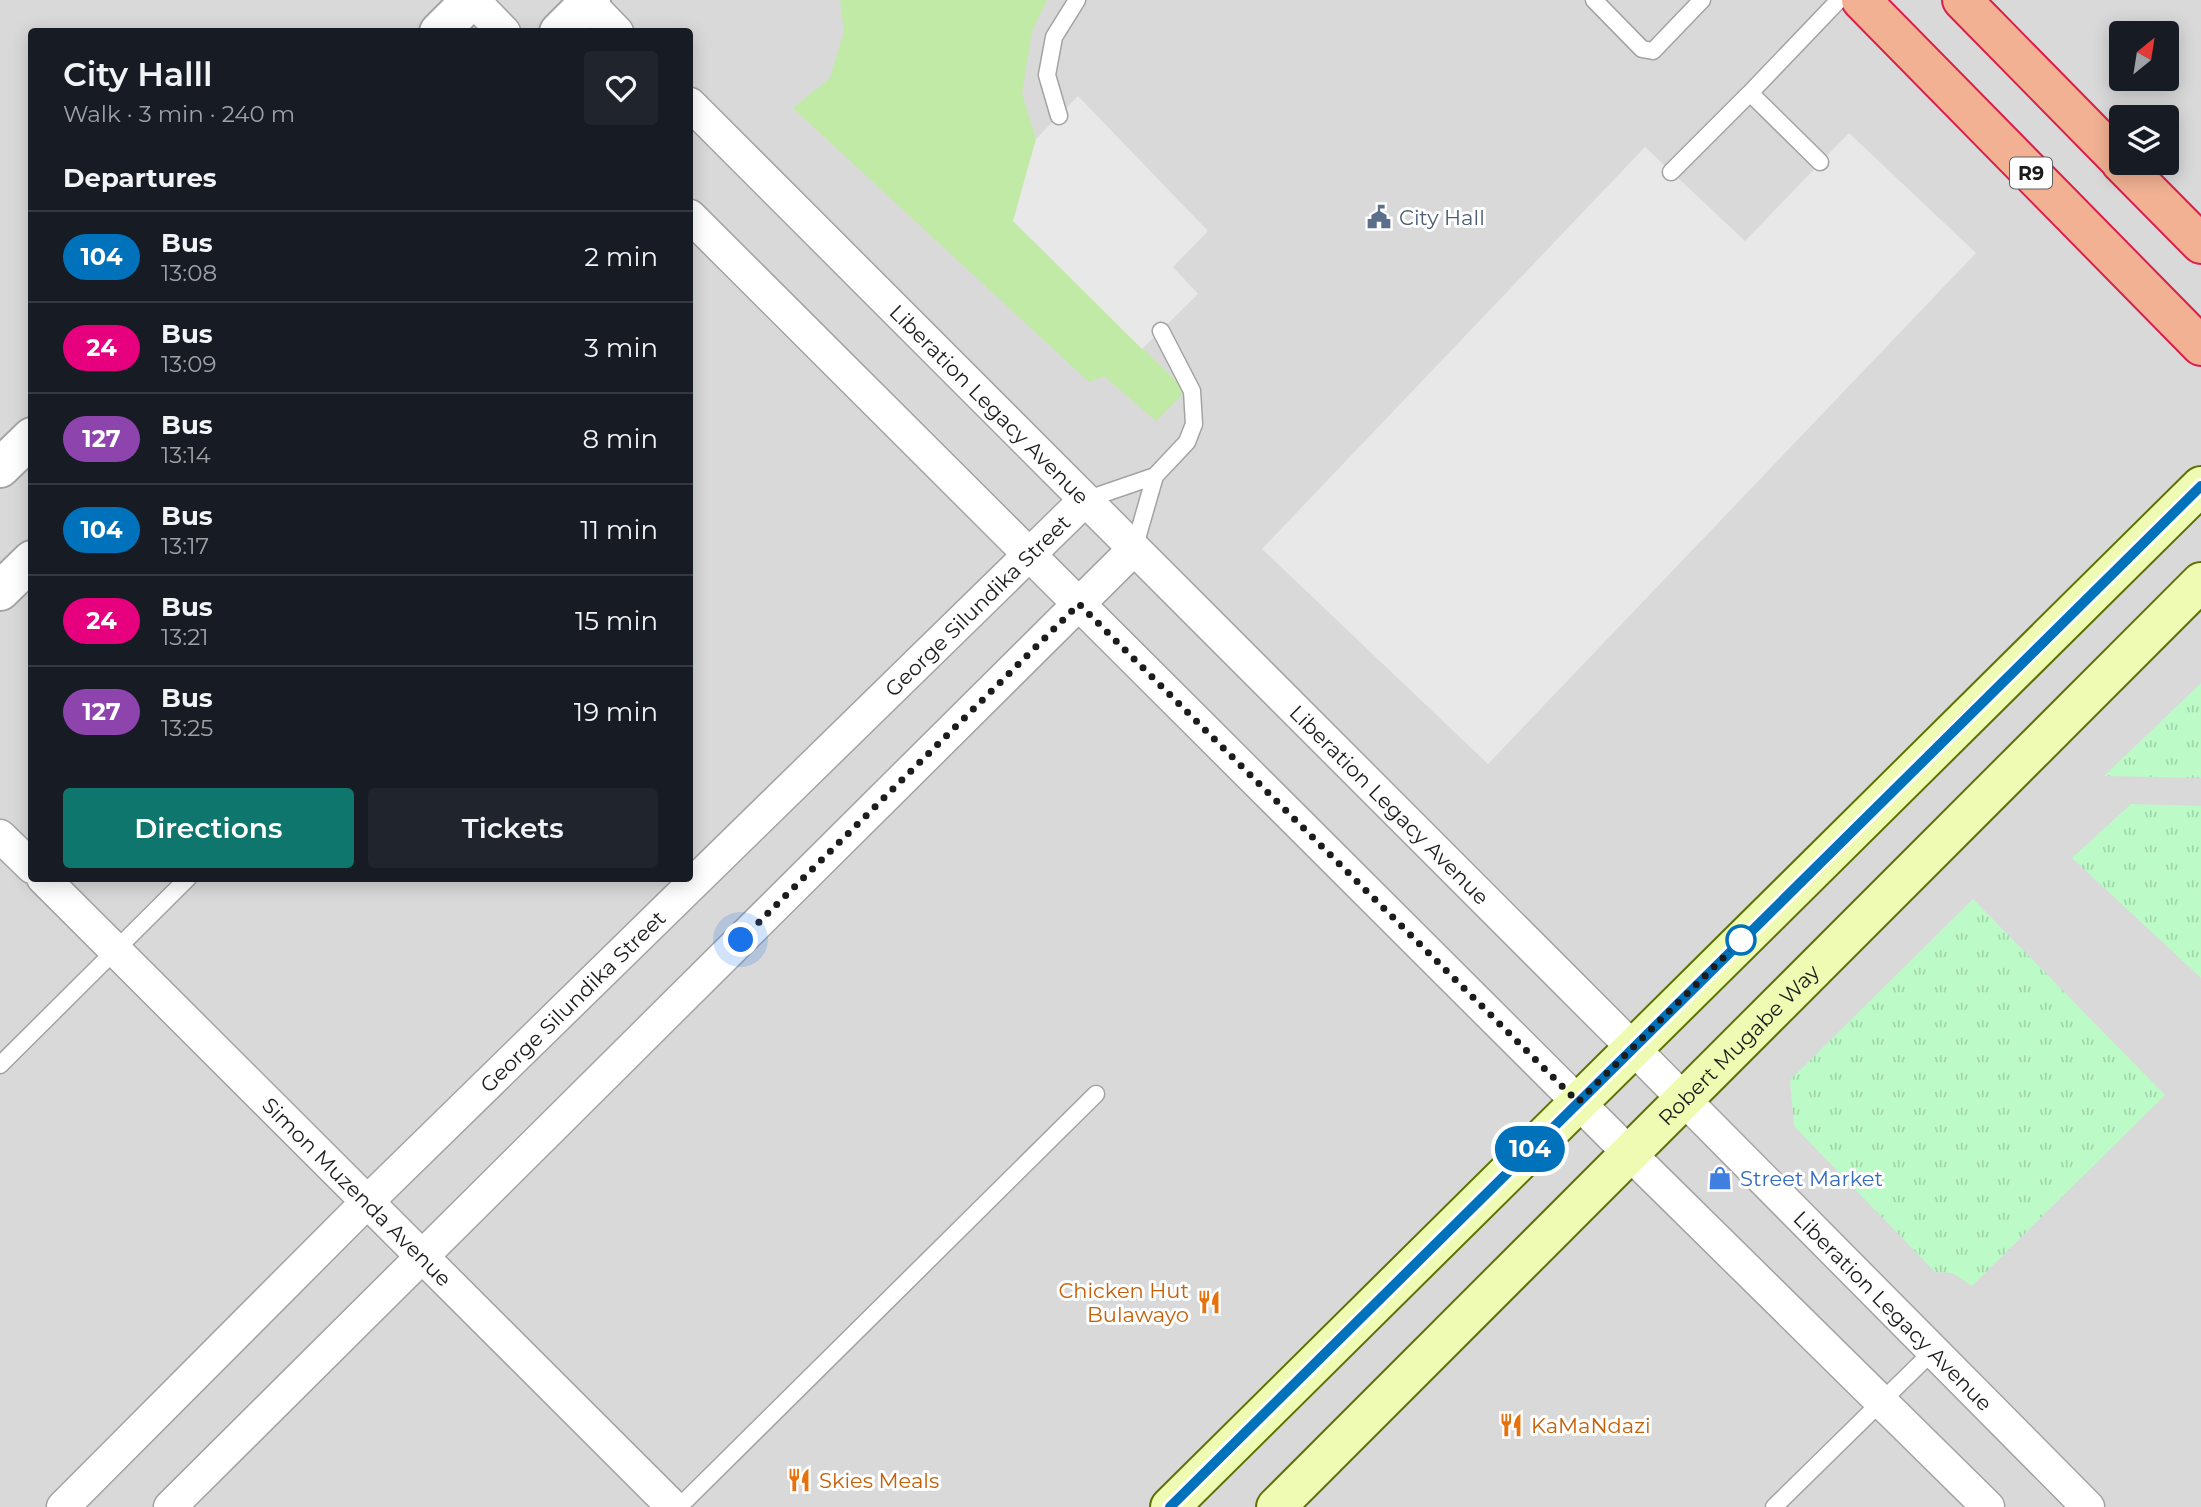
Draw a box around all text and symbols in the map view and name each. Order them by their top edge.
north arrow [2109,21,2179,91]
map controls [2109,21,2179,175]
button: heart [584,51,658,125]
text: City Halll [63,54,213,94]
text: Walk · 3 min · 240 m [63,100,295,128]
button: layers [2109,105,2179,175]
road number: R9 [2010,158,2052,188]
text: Departures [63,162,217,194]
public building icon: City Hall [1365,203,1393,231]
place label: City Hall [1399,205,1485,230]
text: Bus [161,227,213,259]
text: 2 min [584,241,658,273]
text: 104 [80,242,123,271]
text: 13:08 [161,259,217,287]
street label: Liberation Legacy Avenue [885,299,1094,509]
text: Bus [161,318,213,350]
text: 3 min [584,332,658,364]
text: 24 [86,333,117,362]
text: 13:09 [161,350,216,378]
text: Bus [161,409,213,441]
text: 8 min [582,423,658,455]
text: 127 [82,424,121,453]
text: 13:14 [161,441,211,469]
text: Bus [161,500,213,532]
street label: George Silundika Street [879,509,1075,701]
text: 11 min [580,514,658,546]
text: 104 [80,515,123,544]
text: 13:17 [161,532,209,560]
text: Bus [161,591,213,623]
text: 15 min [575,605,658,637]
text: 24 [86,606,117,635]
text: 13:21 [161,623,209,651]
text: Bus [161,682,213,714]
text: 19 min [574,696,658,728]
text: 127 [82,697,121,726]
street label: Liberation Legacy Avenue [1285,699,1494,909]
text: 13:25 [161,714,213,742]
button: Directions [63,788,354,868]
button: Tickets [368,788,658,868]
street label: George Silundika Street [475,905,670,1097]
your location [723,922,758,957]
unlabelled marker [1726,925,1756,955]
street label: Robert Mugabe Way [1653,959,1824,1130]
street label: Simon Muzenda Avenue [257,1092,457,1291]
line badge: 104 [1490,1126,1570,1172]
text: 104 [1509,1134,1551,1163]
shop icon: Street Market [1706,1164,1734,1192]
place label: Street Market [1740,1166,1883,1191]
street label: Liberation Legacy Avenue [1789,1205,1998,1416]
place label: Chicken Hut Bulawayo [1058,1278,1189,1327]
restaurant icon: Chicken Hut Bulawayo [1195,1288,1223,1316]
restaurant icon: KaMaNdazi [1497,1411,1525,1439]
place label: KaMaNdazi [1531,1413,1651,1438]
restaurant icon: Skies Meals [785,1466,813,1494]
place label: Skies Meals [819,1468,939,1493]

